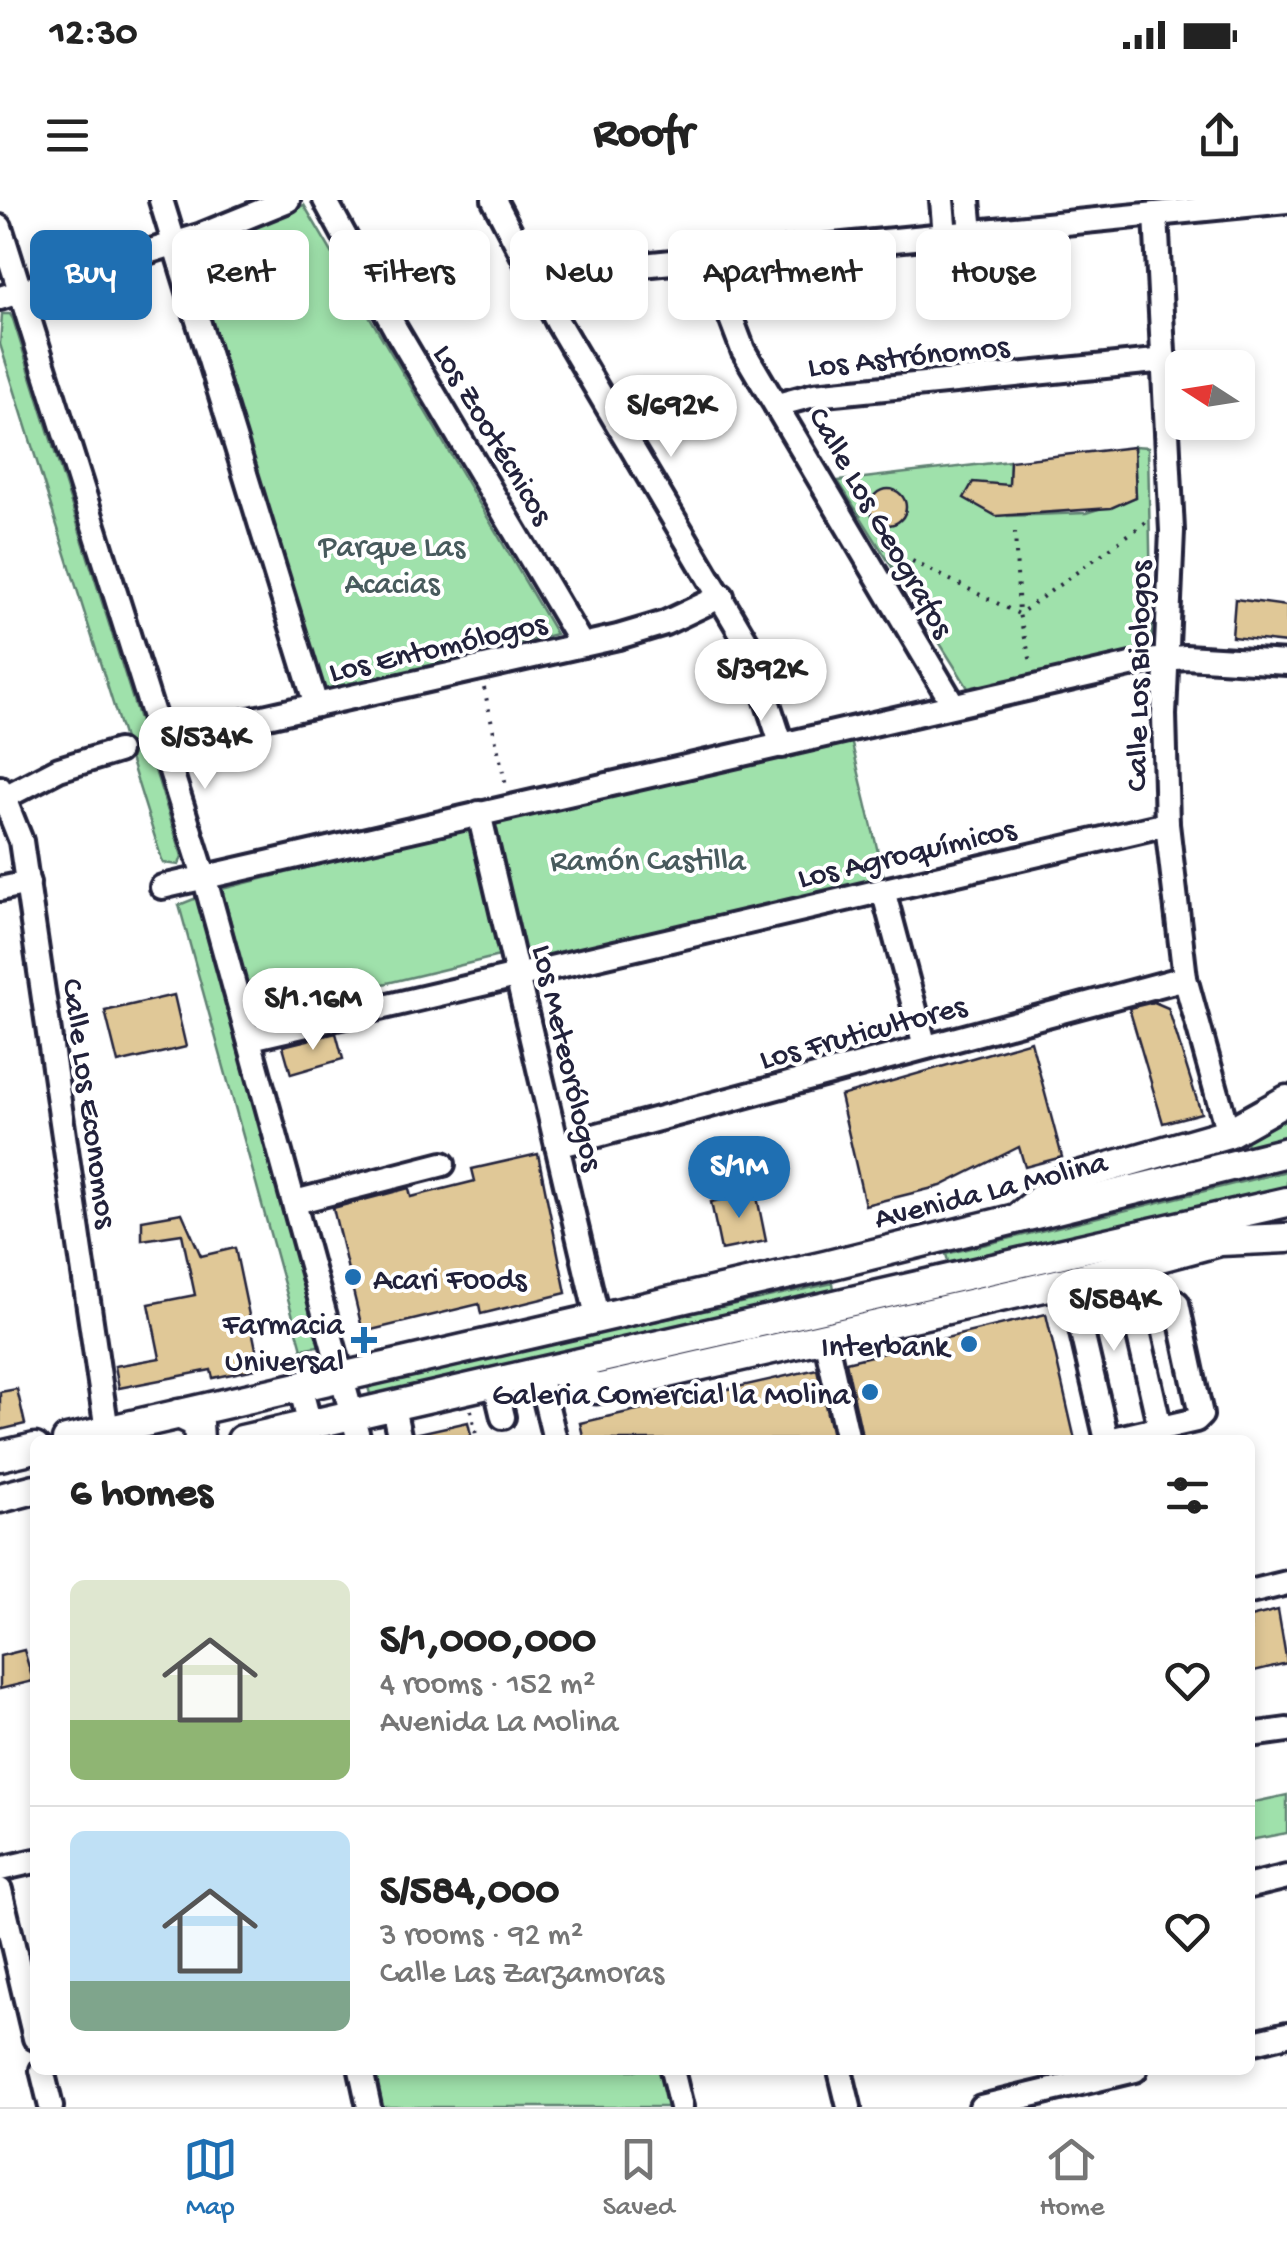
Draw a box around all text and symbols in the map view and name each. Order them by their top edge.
text: 12:30 [50,13,137,57]
icon: menu [40,108,95,163]
icon: share [1192,108,1247,163]
text: Roofr [594,109,694,162]
chip: Buy [30,230,152,320]
chip: Rent [172,230,309,320]
chip: Filters [329,230,490,320]
chip: New [510,230,648,320]
chip: Apartment [668,230,896,320]
chip: House [916,230,1071,320]
street label: Los Astrónomos [806,329,1012,388]
street label: Los Zootécnicos [422,339,560,534]
north arrow [1165,350,1255,440]
map controls [1165,350,1255,440]
pin: S/692K [590,375,752,460]
text: S/692K [627,388,715,426]
street label: Calle Los Geografos [797,402,961,647]
park label: Parque Las Acacias [318,530,466,605]
street label: Calle Los Biologos [1120,559,1162,792]
street label: Los Entomólogos [326,606,552,693]
pin: S/392K [680,639,842,724]
text: S/392K [717,652,805,690]
pin: S/534K [124,707,286,792]
text: S/534K [161,720,249,758]
street label: Los Agroquímicos [794,812,1021,899]
park label: Ramón Castilla [550,844,747,882]
street label: Los Meteorólogos [521,941,610,1176]
pin: S/1.16M [221,968,405,1053]
street label: Calle Los Economos [51,977,124,1232]
text: S/1.16M [265,981,361,1019]
street label: Los Fruticultores [756,989,972,1081]
pin: S/1M [680,1136,798,1221]
street label: Avenida La Molina [871,1145,1113,1240]
text: S/1M [710,1149,768,1187]
place label: Acari Foods [373,1263,528,1301]
marker: Acari Foods [342,1266,364,1288]
pin: S/584K [1033,1269,1195,1354]
text: S/584K [1069,1282,1159,1320]
place label: Farmacia Universal [221,1308,345,1383]
marker: Farmacia Universal [353,1329,375,1351]
place label: Interbank [821,1330,952,1368]
marker: Interbank [958,1333,980,1355]
place label: Galeria Comercial la Molina [492,1378,851,1416]
marker: Galeria Comercial la Molina [859,1381,881,1403]
icon: filters [1160,1468,1215,1523]
text: 6 homes [70,1471,213,1520]
text: S/1,000,000 [380,1618,596,1667]
icon: home [150,1620,270,1740]
icon: heart [1160,1653,1215,1708]
text: 4 rooms · 152 m² [380,1667,595,1705]
text: Avenida La Molina [380,1705,619,1743]
text: S/584,000 [380,1869,559,1918]
icon: home [150,1871,270,1991]
icon: heart [1160,1904,1215,1959]
text: 3 rooms · 92 m² [380,1918,583,1956]
text: Calle Las Zarzamoras [380,1956,664,1994]
tab: Map [183,2132,238,2225]
tab: Saved [603,2132,674,2225]
tab: Home [1040,2132,1104,2225]

